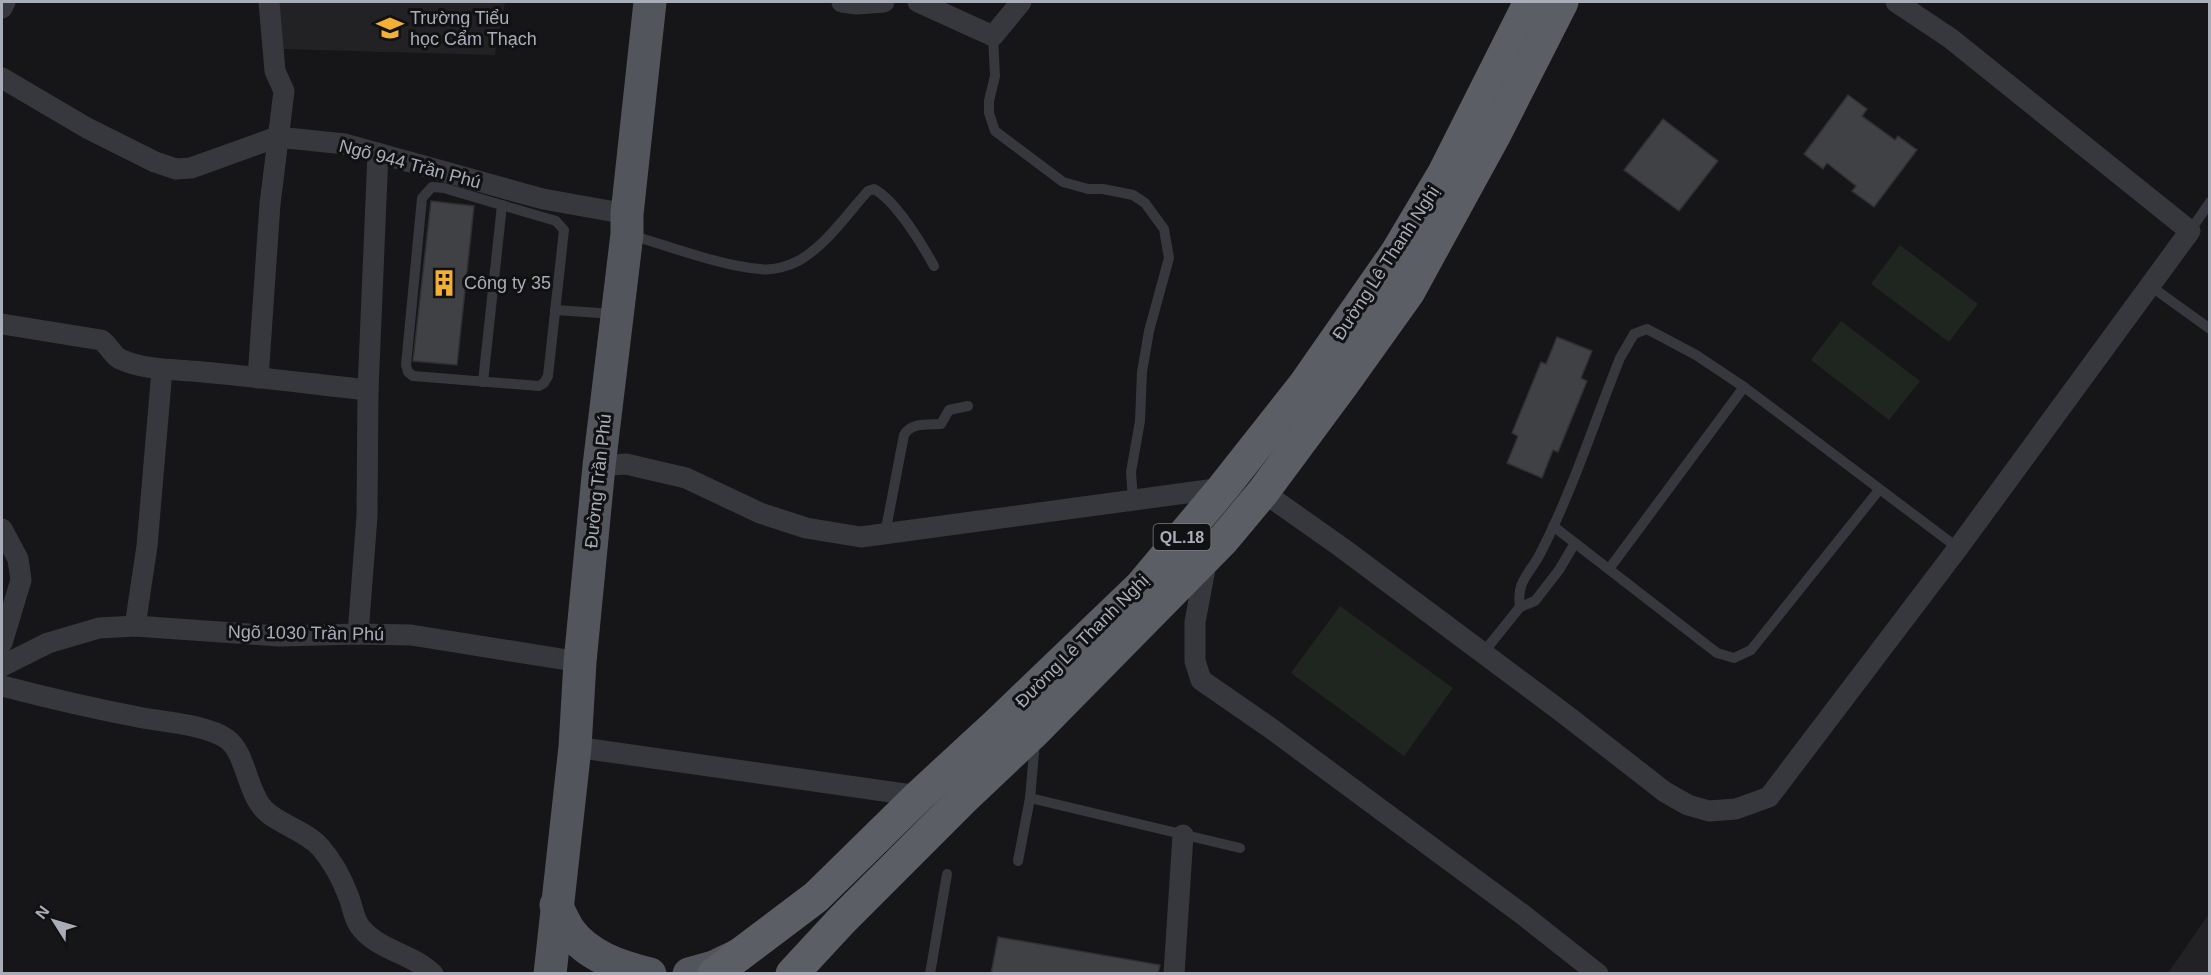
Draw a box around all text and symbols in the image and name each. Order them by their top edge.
place label: Trường Tiểu học Cẩm Thạch [410,8,537,49]
school or university icon: Trường Tiểu học Cẩm Thạch [375,13,405,43]
street label: Ngõ 944 Trần Phú [337,135,483,193]
street label: Đường Lê Thanh Nghị [1329,182,1443,344]
building icon: Công ty 35 [429,268,459,298]
place label: Công ty 35 [464,273,551,293]
street label: Đường Trần Phú [581,413,615,549]
road number: QL.18 [1154,524,1210,550]
street label: Đường Lê Thanh Nghị [1011,570,1153,712]
street label: Ngõ 1030 Trần Phú [228,622,384,644]
north arrow [24,891,84,951]
text: N [32,903,53,922]

